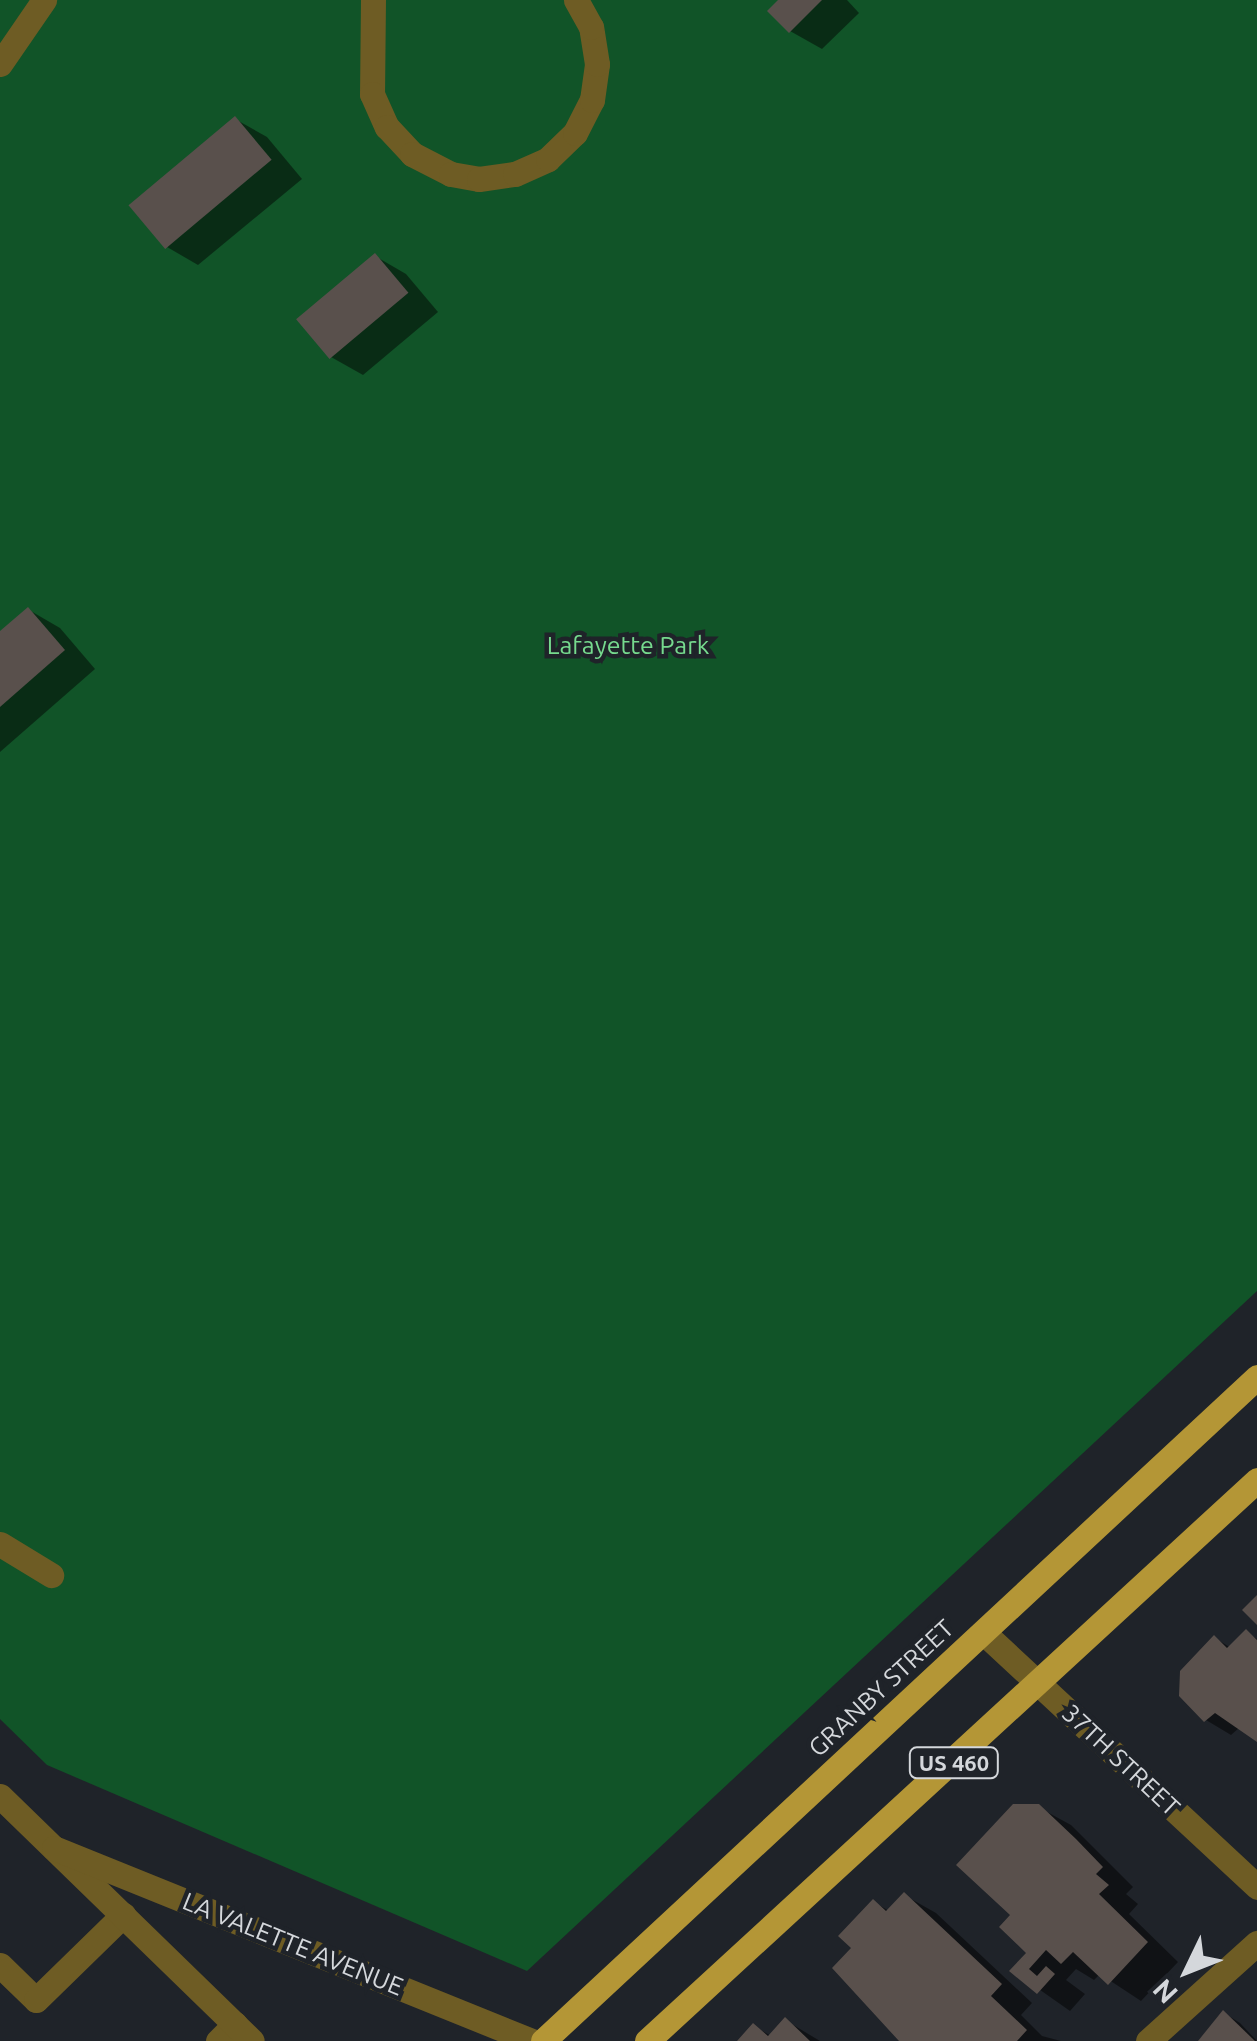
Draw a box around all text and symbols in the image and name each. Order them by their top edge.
park label: Lafayette Park [547,630,709,660]
street label: GRANBY STREET [802,1613,960,1763]
street label: 37TH STREET [1056,1698,1186,1822]
road number: US 460 [906,1746,1002,1780]
street label: LA VALETTE AVENUE [178,1886,408,2002]
north arrow [1137,1921,1237,2021]
text: N [1146,1974,1183,2010]

